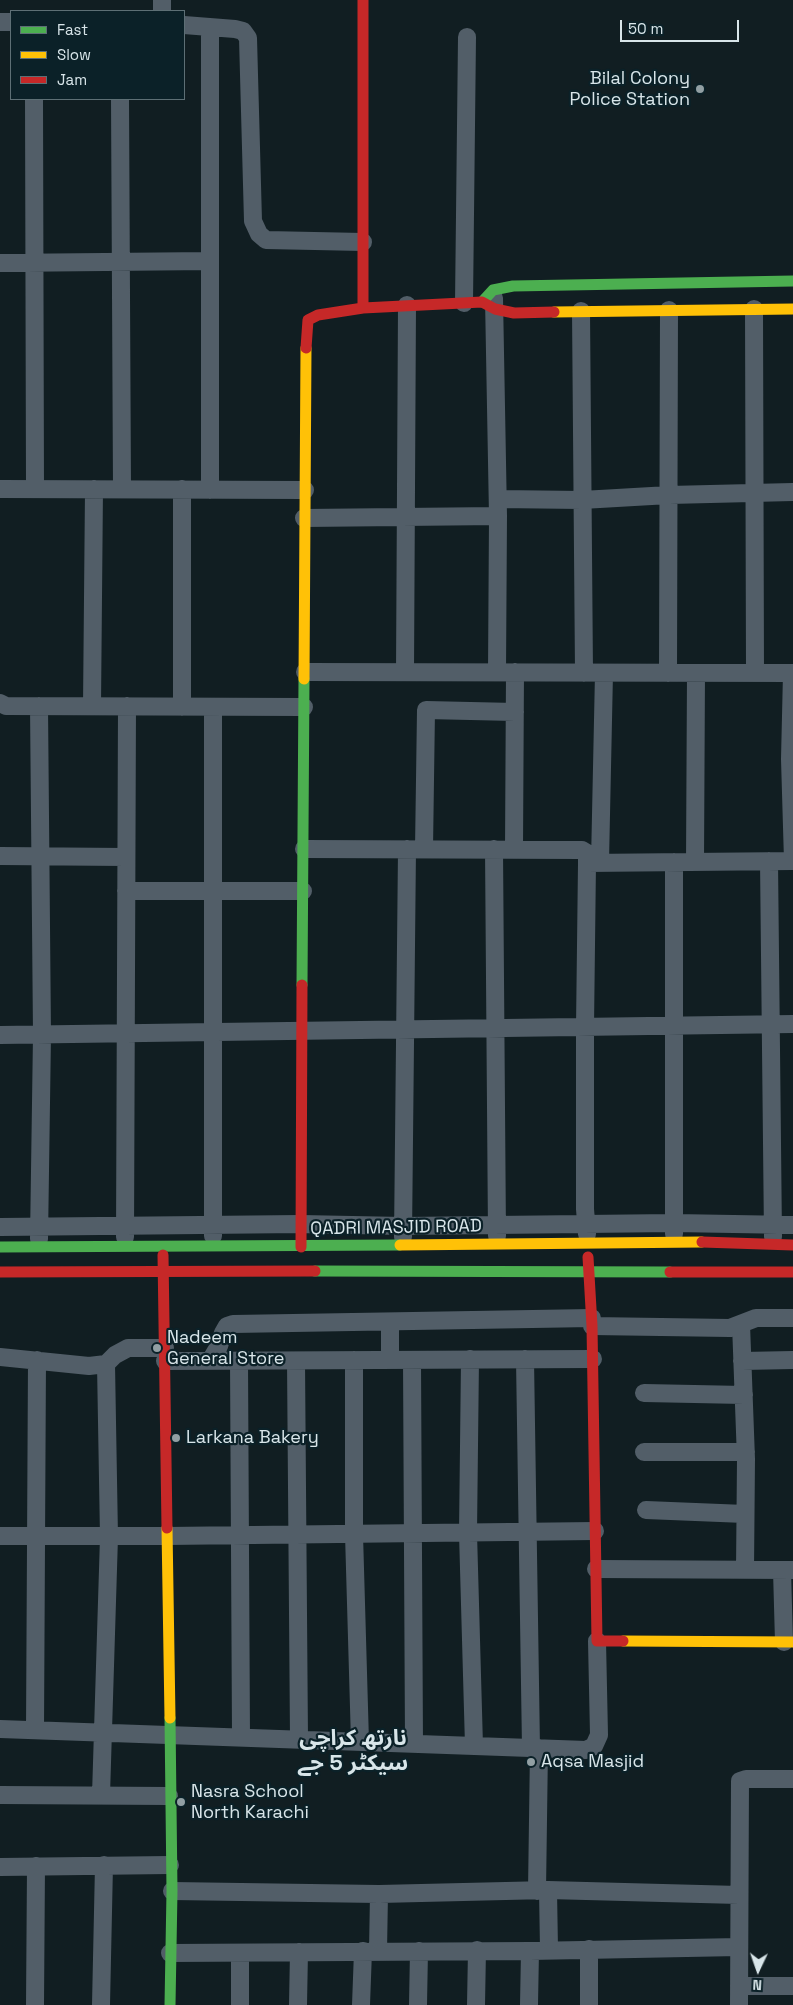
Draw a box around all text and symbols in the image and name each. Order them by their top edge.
legend [10,10,185,100]
scale bar [623,10,742,42]
text: 50 m [628,19,663,38]
text: Fast [57,20,88,39]
text: Slow [57,45,91,64]
place label: Bilal Colony Police Station [570,68,690,110]
text: Jam [57,70,87,89]
marker: Bilal Colony Police Station [694,83,706,95]
street label: QADRI MASJID ROAD [310,1216,482,1240]
place label: Nadeem General Store [167,1327,284,1370]
marker: Nadeem General Store [151,1342,163,1354]
place label: Larkana Bakery [186,1427,319,1449]
marker: Larkana Bakery [170,1432,182,1444]
district label: نارتھ کراچی سیکٹر 5 جے [298,1726,408,1778]
place label: Aqsa Masjid [541,1751,644,1773]
marker: Aqsa Masjid [525,1756,537,1768]
place label: Nasra School North Karachi [191,1781,309,1824]
marker: Nasra School North Karachi [175,1796,187,1808]
north arrow [733,1945,783,1995]
text: N [752,1976,762,1994]

